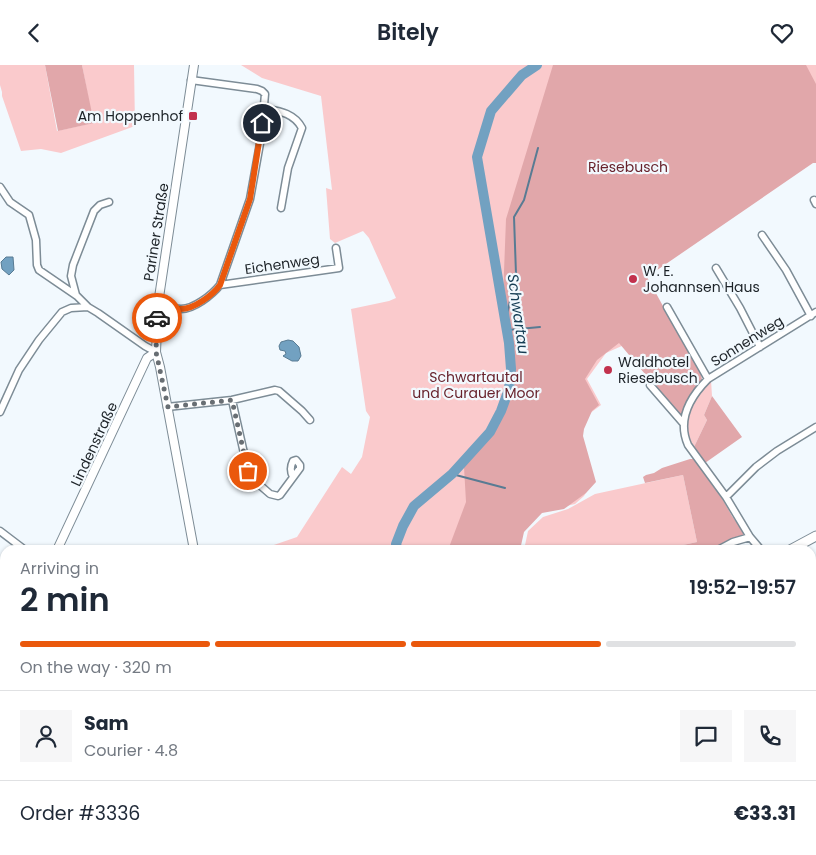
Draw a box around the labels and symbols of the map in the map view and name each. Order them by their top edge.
pin [241,102,283,144]
place label: Am Hoppenhof [78,106,183,126]
marker: Am Hoppenhof [187,110,199,122]
park label: Riesebusch [588,157,668,177]
street label: Pariner Straße [138,181,174,282]
street label: Eichenweg [243,249,321,279]
place label: W. E. Johannsen Haus [643,261,760,297]
water label: Schwartau [502,273,535,356]
marker: W. E. Johannsen Haus [627,273,639,285]
courier [132,293,182,343]
street label: Sonnenweg [707,311,787,371]
place label: Waldhotel Riesebusch [618,352,698,388]
marker: Waldhotel Riesebusch [602,364,614,376]
park label: Schwartautal und Curauer Moor [412,367,540,403]
street label: Lindenstraße [66,398,122,489]
pin [227,450,269,492]

